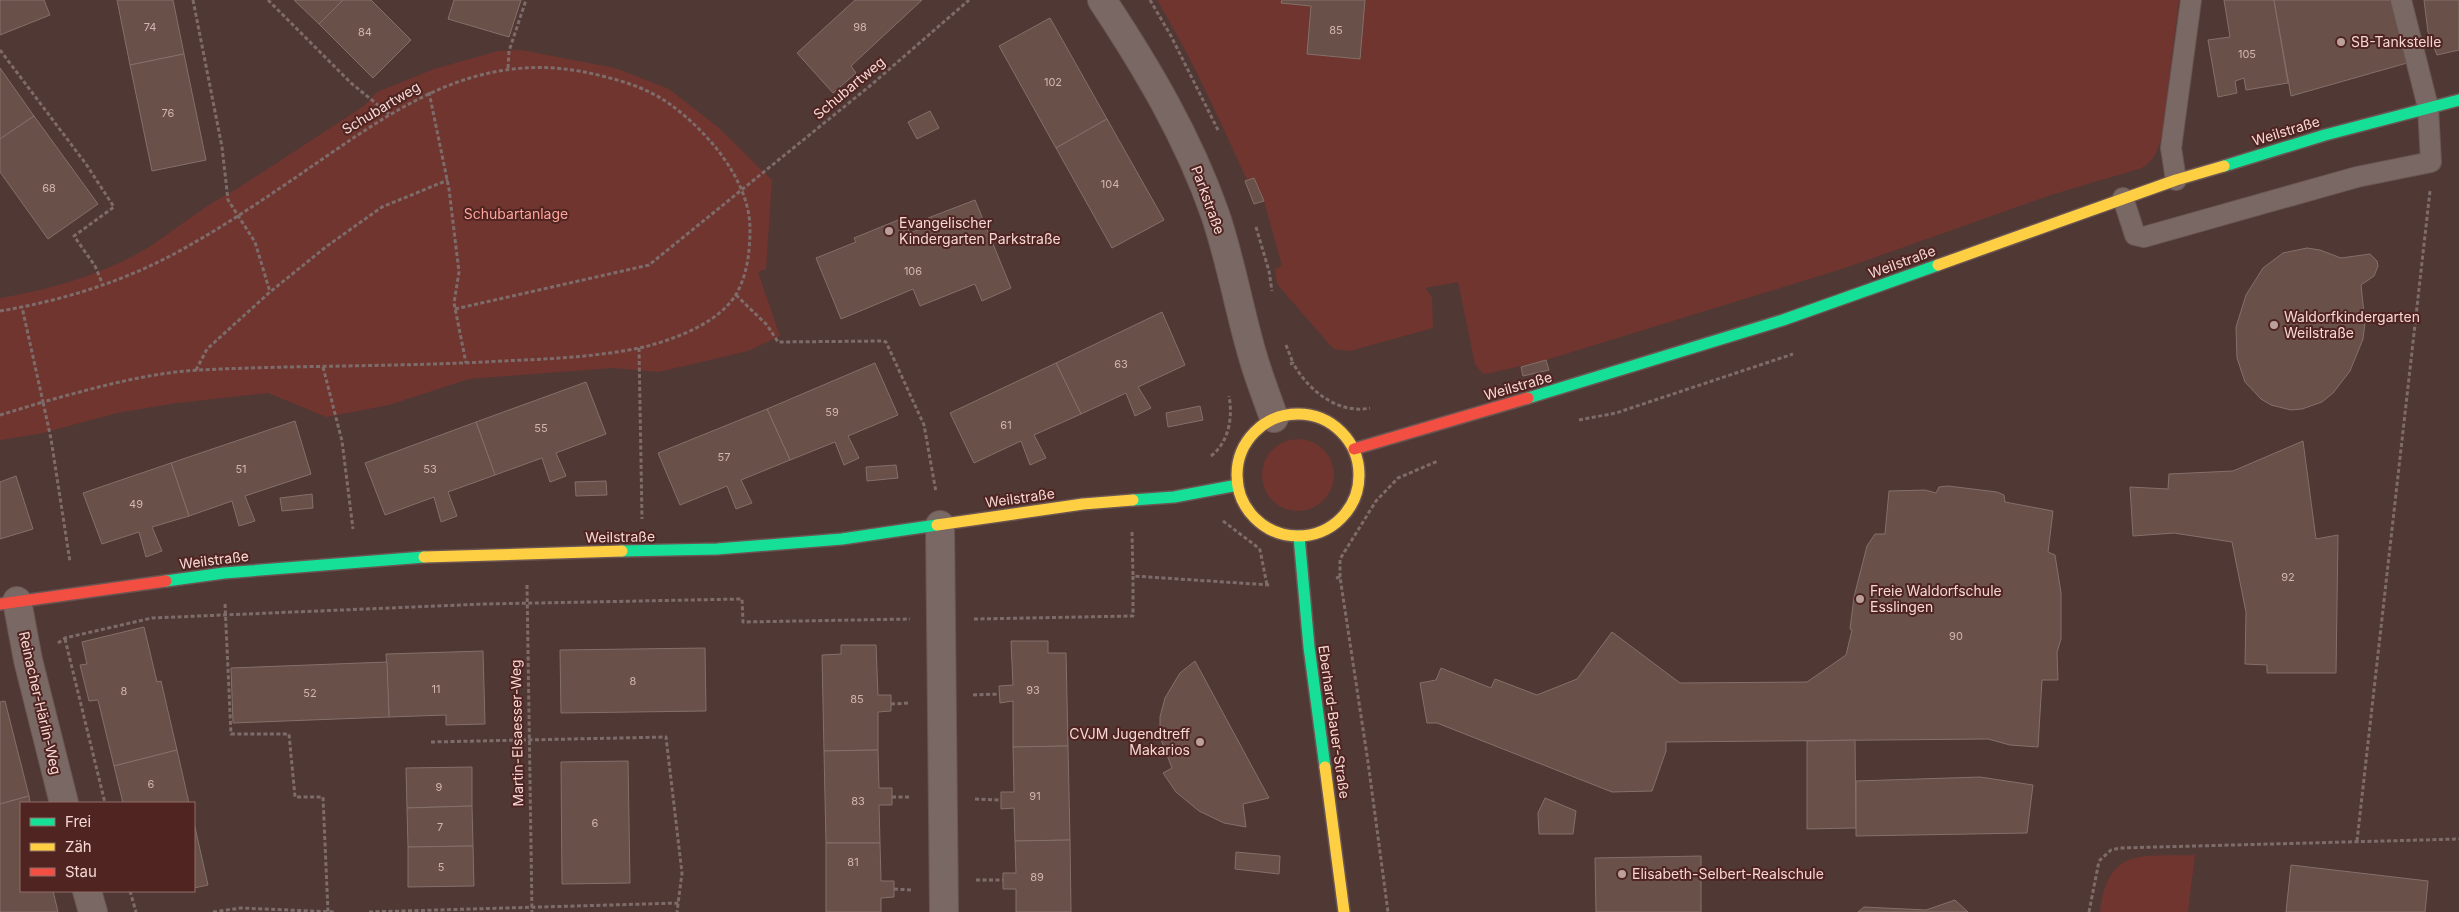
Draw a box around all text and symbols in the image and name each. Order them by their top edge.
house number: 74 [144,20,156,34]
house number: 98 [853,20,867,34]
house number: 85 [1329,23,1343,37]
house number: 84 [358,25,372,39]
place label: SB-Tankstelle [2351,33,2441,50]
marker: SB-Tankstelle [2335,36,2347,48]
house number: 105 [2238,47,2256,61]
street label: Schubartweg [809,53,888,123]
house number: 102 [1044,75,1062,89]
street label: Schubartweg [339,78,423,138]
house number: 76 [162,106,175,120]
street label: Weilstraße [2250,112,2322,149]
street label: Parkstraße [1188,163,1229,237]
house number: 104 [1101,177,1119,191]
house number: 68 [42,181,56,195]
park label: Schubartanlage [464,205,568,222]
place label: Evangelischer Kindergarten Parkstraße [899,214,1061,247]
marker: Evangelischer Kindergarten Parkstraße [883,225,895,237]
street label: Weilstraße [1866,242,1938,281]
house number: 106 [904,264,922,278]
place label: Waldorfkindergarten Weilstraße [2284,308,2420,341]
marker: Waldorfkindergarten Weilstraße [2268,319,2280,331]
house number: 63 [1114,357,1128,371]
street label: Weilstraße [1482,368,1554,403]
house number: 59 [825,405,839,419]
house number: 61 [1000,418,1012,432]
house number: 55 [534,421,548,435]
house number: 57 [718,450,730,464]
house number: 51 [235,462,247,476]
house number: 53 [423,462,437,476]
street label: Weilstraße [984,484,1056,511]
house number: 49 [129,497,143,511]
street label: Weilstraße [585,527,655,546]
street label: Weilstraße [178,547,250,572]
house number: 92 [2281,570,2295,584]
place label: Freie Waldorfschule Esslingen [1870,582,2002,615]
marker: Freie Waldorfschule Esslingen [1854,593,1866,605]
house number: 90 [1949,629,1963,643]
street label: Reinacher-Härlin-Weg [16,630,65,776]
street label: Eberhard-Bauer-Straße [1315,644,1354,800]
street label: Martin-Elsaesser-Weg [507,659,526,807]
house number: 8 [630,674,637,688]
house number: 11 [432,682,440,696]
house number: 93 [1026,683,1040,697]
house number: 8 [121,684,128,698]
house number: 52 [303,686,317,700]
house number: 85 [850,692,864,706]
place label: CVJM Jugendtreff Makarios [1069,725,1190,758]
marker: CVJM Jugendtreff Makarios [1194,736,1206,748]
house number: 6 [148,777,155,791]
house number: 9 [436,780,443,794]
house number: 91 [1029,789,1041,803]
house number: 83 [851,794,865,808]
legend [20,802,195,892]
text: Frei [65,812,91,831]
house number: 6 [592,816,599,830]
house number: 7 [437,820,443,834]
text: Zäh [65,837,92,856]
house number: 81 [847,855,859,869]
house number: 5 [438,860,445,874]
text: Stau [65,862,97,881]
place label: Elisabeth-Selbert-Realschule [1632,865,1824,882]
marker: Elisabeth-Selbert-Realschule [1616,868,1628,880]
house number: 89 [1030,870,1044,884]

